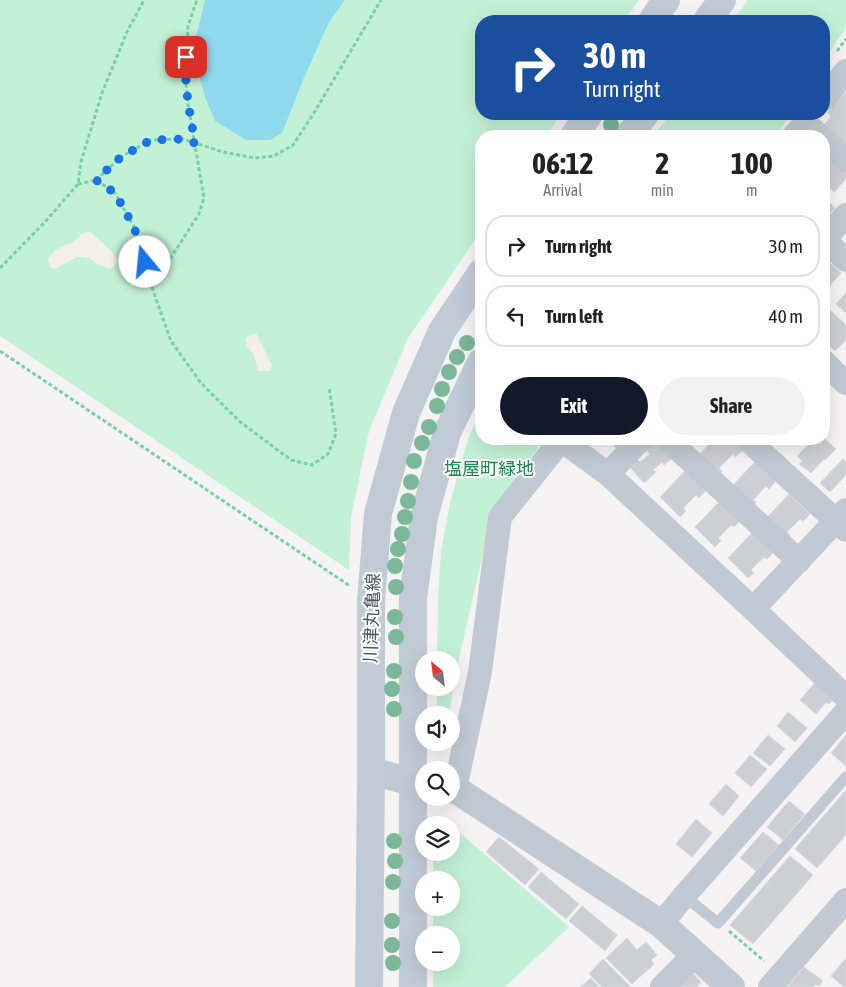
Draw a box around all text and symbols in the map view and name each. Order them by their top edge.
icon: right [500,35,565,100]
text: 30 m [583,35,646,75]
pin [165,36,207,78]
icon: arrive [172,43,200,71]
text: Turn right [583,76,660,102]
text: 06:12 [532,146,594,180]
text: 2 [655,146,669,180]
text: 100 [731,146,773,180]
text: Arrival [543,181,582,199]
text: min [651,181,674,199]
text: m [746,181,758,199]
icon: right [502,232,530,260]
position arrow [118,235,170,287]
text: Turn right [545,235,612,257]
text: 30 m [769,235,803,257]
icon: left [502,302,530,330]
text: Turn left [545,305,603,327]
text: 40 m [769,305,803,327]
button: Exit [500,377,648,435]
button: Share [658,377,805,435]
park label: 塩屋町緑地 [444,458,534,479]
street label: 川津丸亀線 [359,573,384,663]
north arrow [415,651,460,696]
map controls [415,651,460,971]
button: sound [415,706,460,751]
button: search [415,761,460,806]
button: layers [415,816,460,861]
button: + [415,871,460,916]
button: − [415,926,460,971]

